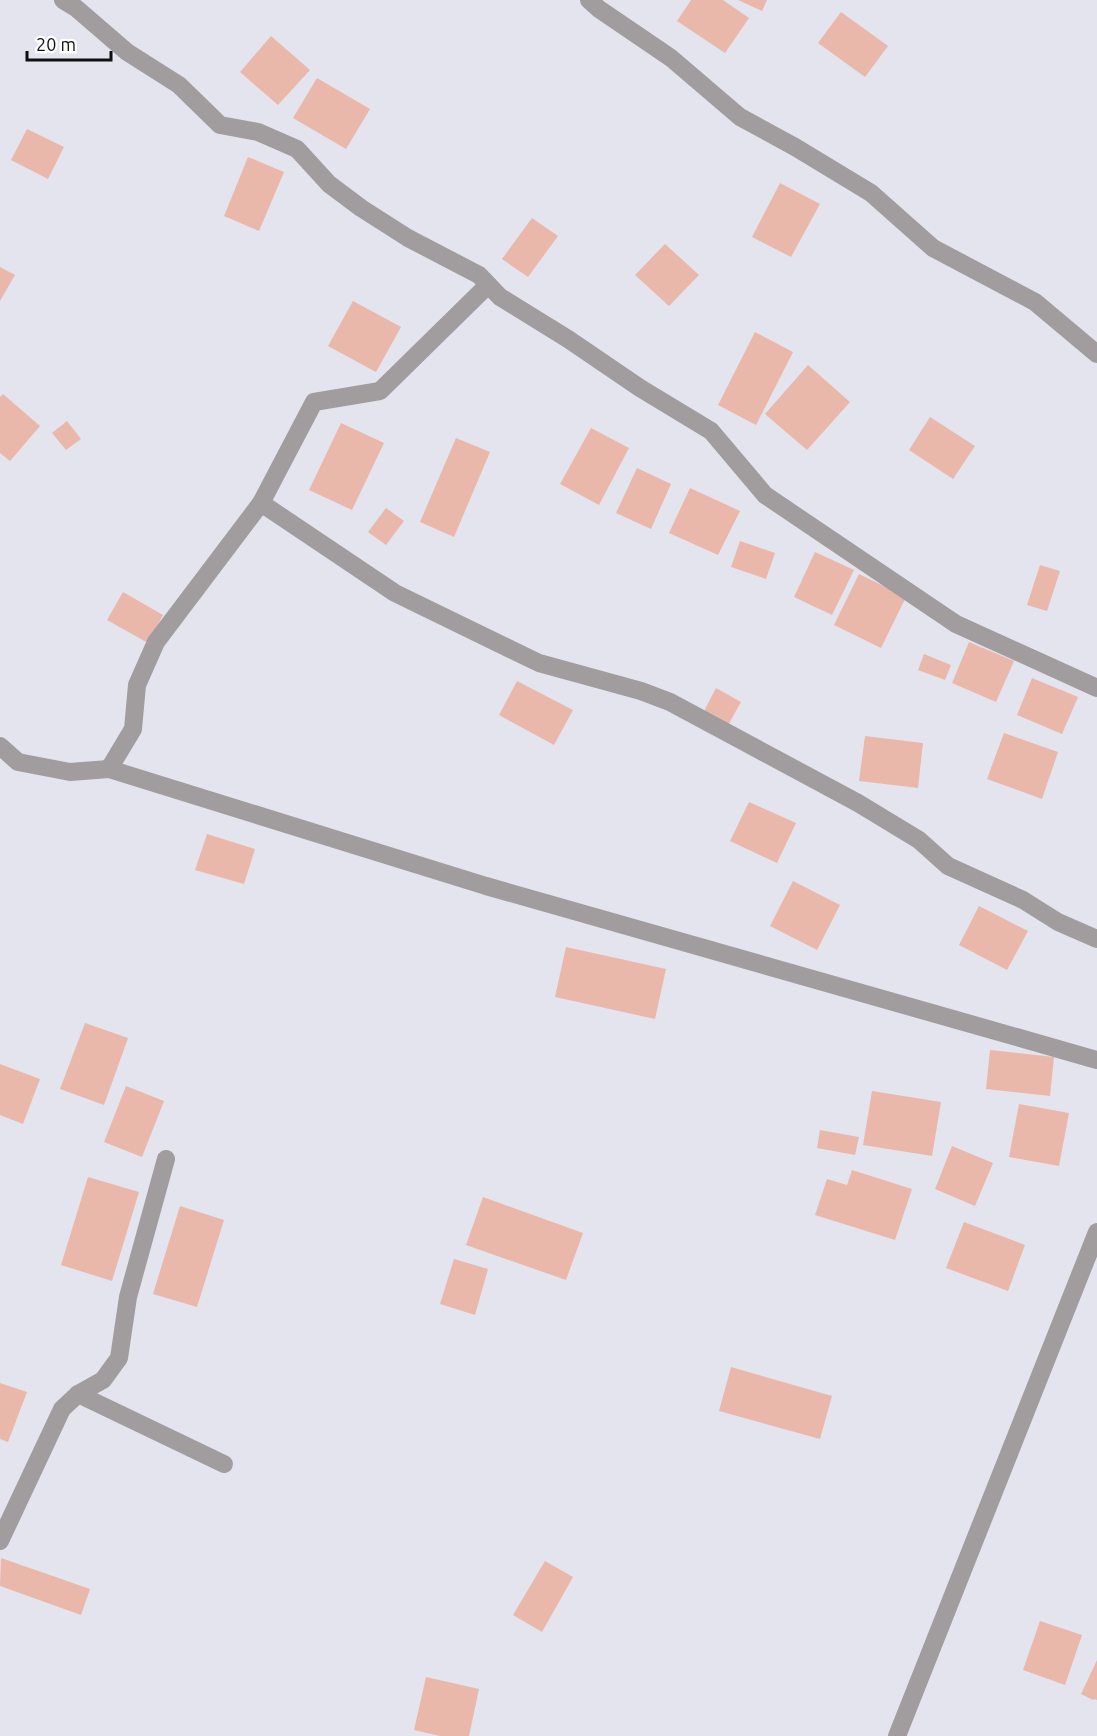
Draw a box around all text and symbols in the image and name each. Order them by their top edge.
scale bar [27,24,111,62]
text: 20 m [36,34,76,54]

